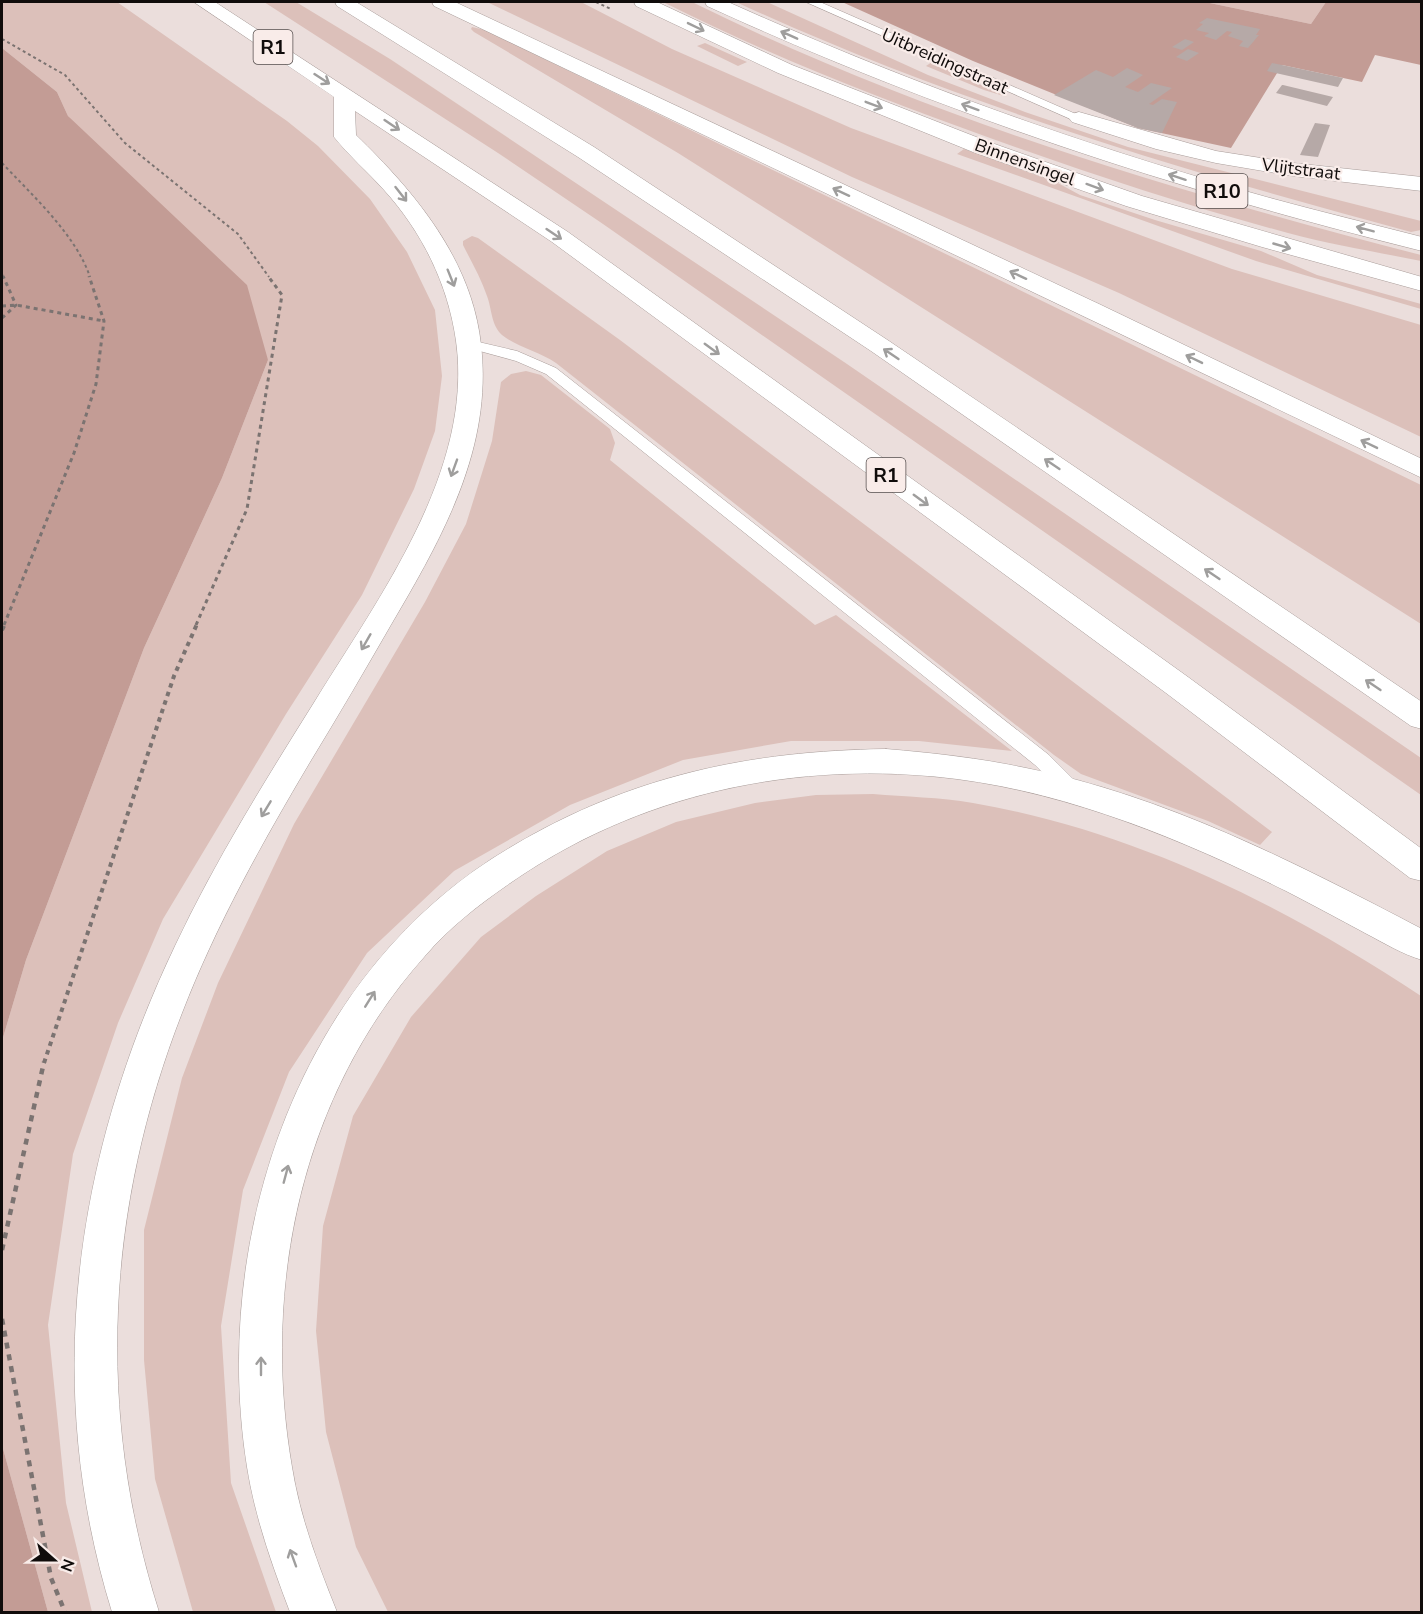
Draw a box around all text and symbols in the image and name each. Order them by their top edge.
one-way arrow [686,21,704,33]
street label: Uitbreidingstraat [878,22,1013,100]
one-way arrow [780,29,798,40]
road number: R1 [254,30,292,64]
one-way arrow [313,73,330,85]
one-way arrow [865,100,883,111]
one-way arrow [961,101,980,112]
one-way arrow [384,119,401,132]
street label: Binnensingel [972,133,1079,191]
street label: Vlijtstraat [1259,152,1342,186]
one-way arrow [1168,171,1187,182]
road number: R10 [1196,174,1248,208]
one-way arrow [1086,183,1104,194]
one-way arrow [395,185,407,201]
one-way arrow [833,186,851,197]
one-way arrow [1356,222,1375,234]
one-way arrow [546,228,562,240]
one-way arrow [1272,241,1291,252]
one-way arrow [446,268,457,286]
one-way arrow [1009,268,1027,280]
one-way arrow [703,343,719,355]
one-way arrow [883,348,899,360]
one-way arrow [1185,352,1203,364]
one-way arrow [1360,438,1378,450]
one-way arrow [448,458,459,477]
road number: R1 [866,458,906,492]
one-way arrow [1044,458,1060,470]
one-way arrow [912,494,928,506]
one-way arrow [1205,568,1221,580]
one-way arrow [360,633,372,650]
one-way arrow [1365,678,1382,691]
one-way arrow [260,800,272,817]
one-way arrow [365,991,377,1008]
one-way arrow [281,1165,292,1184]
one-way arrow [255,1357,267,1377]
north arrow [24,1530,84,1590]
one-way arrow [286,1549,297,1568]
text: N [55,1555,79,1575]

